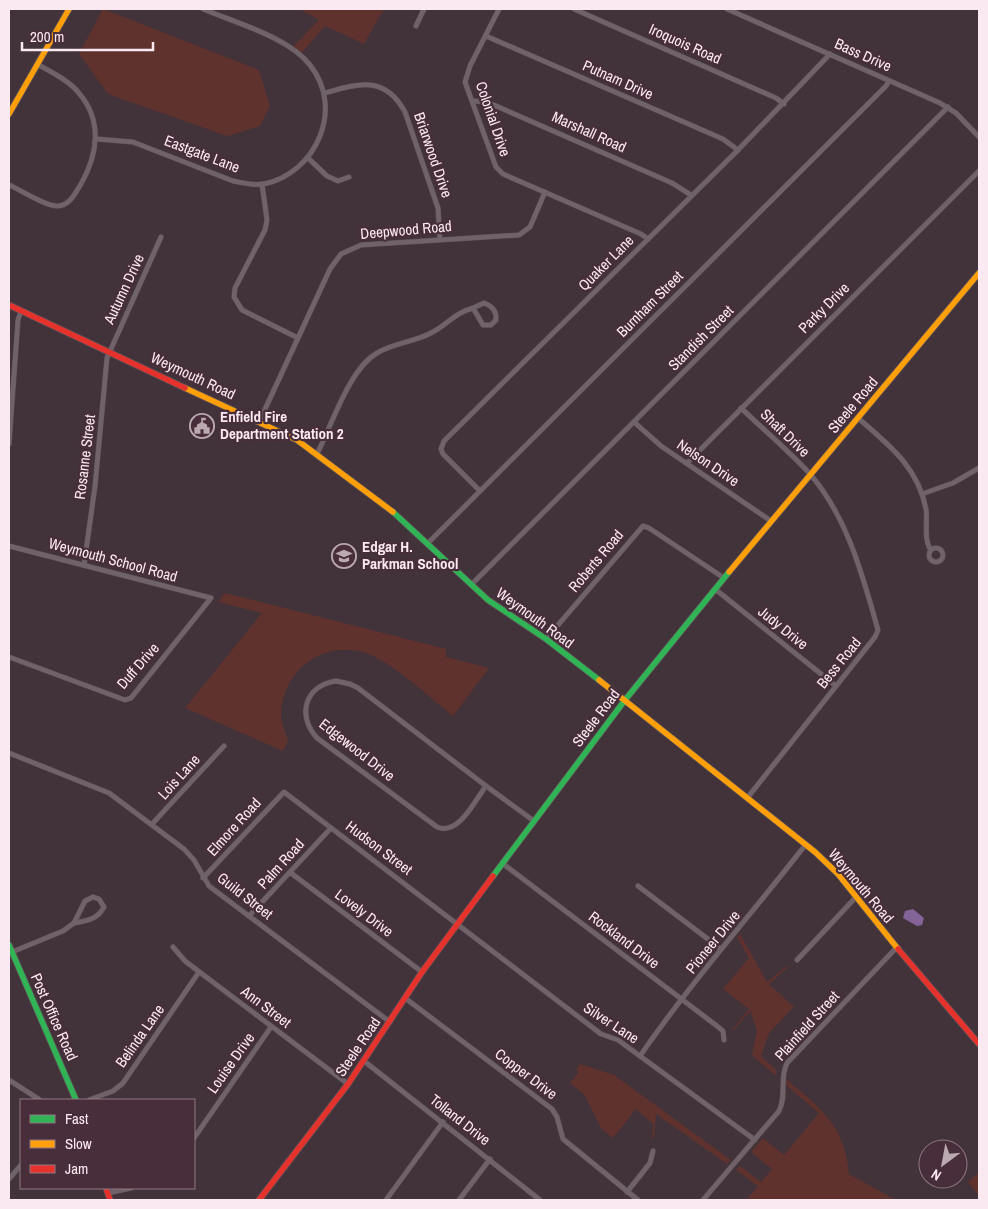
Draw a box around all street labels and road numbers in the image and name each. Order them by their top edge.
street label: Iroquois Road [646,18,725,69]
street label: Bass Drive [831,33,895,76]
street label: Putnam Drive [580,55,657,104]
street label: Colonial Drive [471,79,516,159]
street label: Marshall Road [549,106,630,157]
street label: Briarwood Drive [409,109,458,200]
street label: Eastgate Lane [161,130,243,178]
street label: Deepwood Road [359,215,453,244]
street label: Quaker Lane [573,230,638,295]
street label: Autumn Drive [98,250,149,328]
street label: Burnham Street [612,265,688,342]
street label: Parky Drive [794,277,854,338]
street label: Standish Street [663,300,738,375]
street label: Weymouth Road [147,347,239,404]
street label: Steele Road [823,372,882,437]
street label: Shaft Drive [756,404,815,462]
street label: Rosanne Street [69,413,100,501]
street label: Nelson Drive [673,434,744,491]
street label: Roberts Road [563,525,628,596]
street label: Weymouth School Road [46,532,180,587]
street label: Weymouth Road [492,582,578,653]
street label: Judy Drive [754,601,813,654]
street label: Bess Road [812,633,866,693]
street label: Duff Drive [112,638,164,693]
street label: Steele Road [567,684,624,751]
street label: Edgewood Drive [315,713,400,786]
street label: Lois Lane [153,749,205,804]
street label: Elmore Road [202,793,265,860]
street label: Hudson Street [342,816,417,880]
street label: Palm Road [252,834,309,893]
street label: Weymouth Road [824,844,899,927]
street label: Guild Street [213,867,278,924]
street label: Lovely Drive [331,884,398,942]
street label: Pioneer Drive [681,905,745,978]
street label: Rockland Drive [584,906,664,973]
street label: Post Office Road [26,970,83,1064]
street label: Ann Street [236,980,296,1033]
street label: Plainfield Street [770,986,844,1065]
street label: Silver Lane [579,997,643,1048]
street label: Belinda Lane [110,1000,169,1071]
street label: Steele Road [330,1013,385,1081]
street label: Louise Drive [202,1028,259,1097]
street label: Copper Drive [491,1043,562,1104]
street label: Tolland Drive [426,1089,495,1150]

